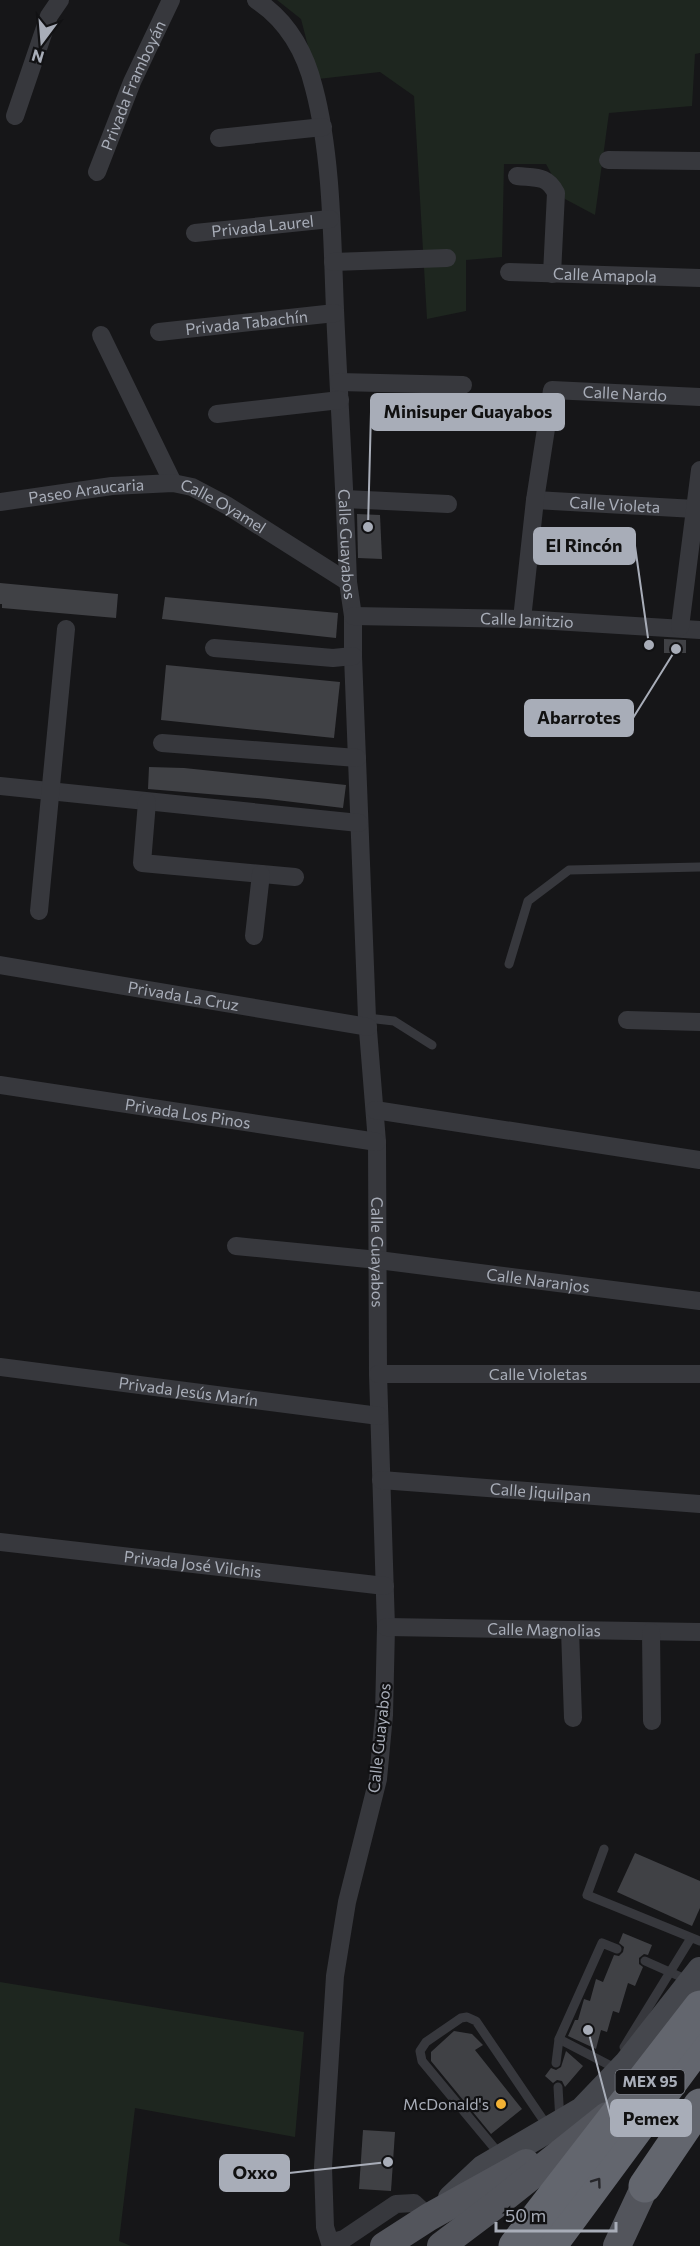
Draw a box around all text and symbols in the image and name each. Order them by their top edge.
north arrow [12,12,72,72]
street label: Privada Framboyán [96,17,169,153]
text: N [29,46,46,68]
street label: Privada Laurel [210,211,315,240]
street label: Calle Amapola [553,263,657,286]
street label: Privada Tabachín [184,306,309,338]
street label: Calle Nardo [582,381,668,404]
callout: Minisuper Guayabos [371,394,564,430]
text: Minisuper Guayabos [384,400,552,422]
street label: Paseo Araucaria [27,474,145,507]
street label: Calle Oyamel [179,475,270,537]
street label: Calle Guayabos [335,488,360,601]
street label: Calle Violeta [569,492,661,516]
callout: El Rincón [534,528,635,564]
text: El Rincón [546,534,622,556]
street label: Calle Janitzio [480,608,574,631]
callout: Abarrotes [525,700,633,736]
text: Abarrotes [537,706,621,728]
street label: Privada La Cruz [126,977,241,1014]
street label: Privada Los Pinos [124,1094,252,1132]
street label: Calle Guayabos [368,1197,388,1307]
street label: Calle Naranjos [485,1264,591,1296]
street label: Calle Violetas [489,1364,587,1383]
street label: Privada Jesús Marín [118,1372,259,1409]
street label: Calle Jiquilpan [489,1478,592,1505]
street label: Privada José Vilchis [123,1546,263,1581]
street label: Calle Magnolias [487,1619,601,1639]
street label: Calle Guayabos [363,1682,394,1794]
road number: MEX 95 [616,2070,684,2094]
place label: McDonald's [403,2094,489,2113]
marker: McDonald's [494,2097,508,2111]
callout: Pemex [611,2100,691,2136]
text: Pemex [623,2107,679,2129]
callout: Oxxo [220,2155,289,2191]
text: Oxxo [232,2161,278,2183]
one-way arrow [590,2177,601,2188]
scale bar [496,2195,616,2233]
text: 50 m [505,2204,546,2226]

